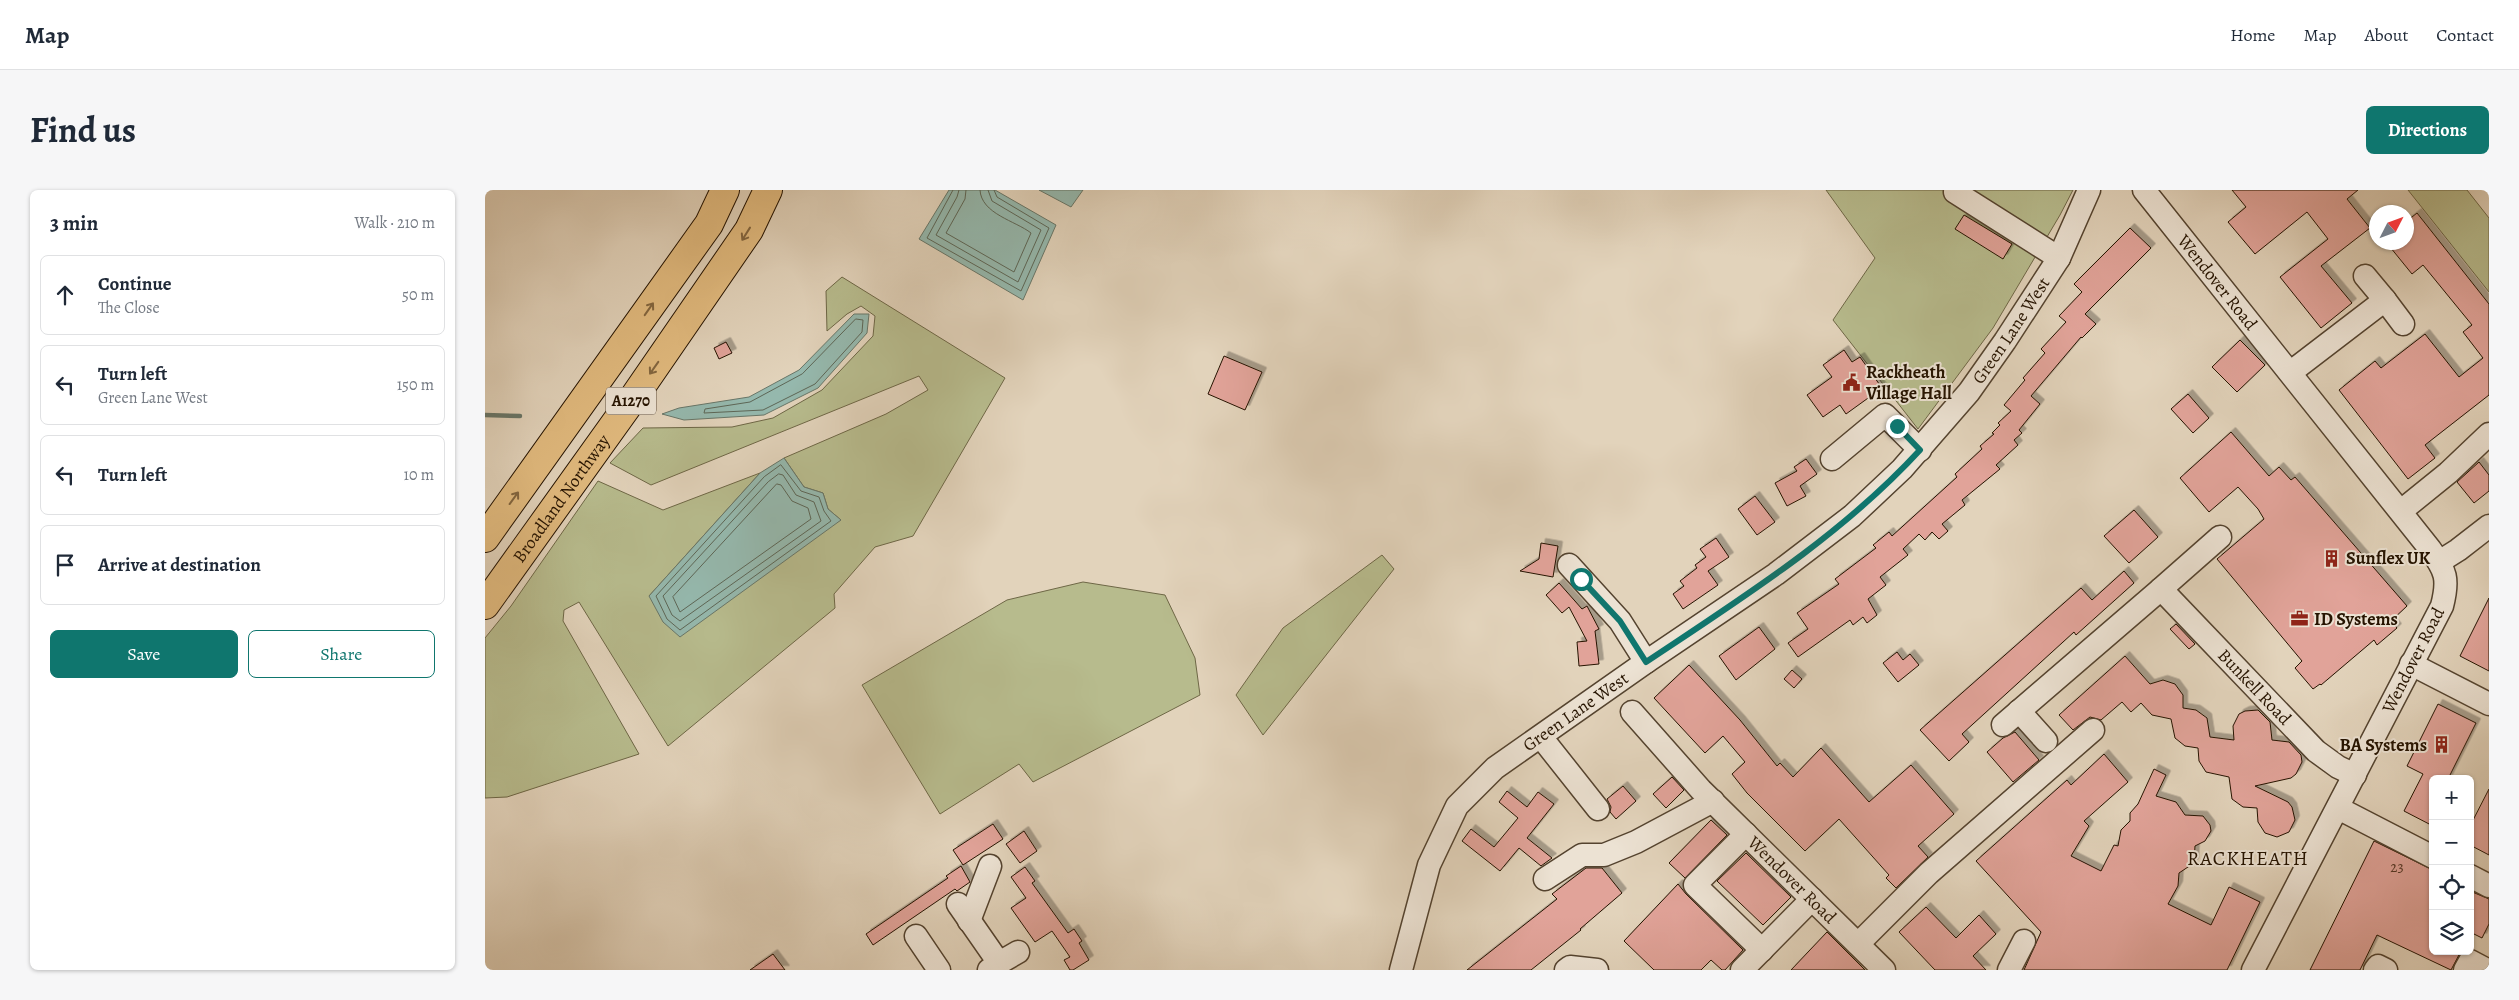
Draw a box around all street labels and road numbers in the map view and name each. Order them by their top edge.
street label: Wendover Road [2172,229,2263,335]
street label: Green Lane West [1966,272,2055,389]
road number: A1270 [606,388,656,415]
street label: Broadland Northway [507,429,616,567]
street label: Wendover Road [2376,603,2450,718]
street label: Bunkell Road [2212,643,2297,730]
street label: Green Lane West [1518,666,1633,757]
street label: Wendover Road [1742,830,1842,929]

